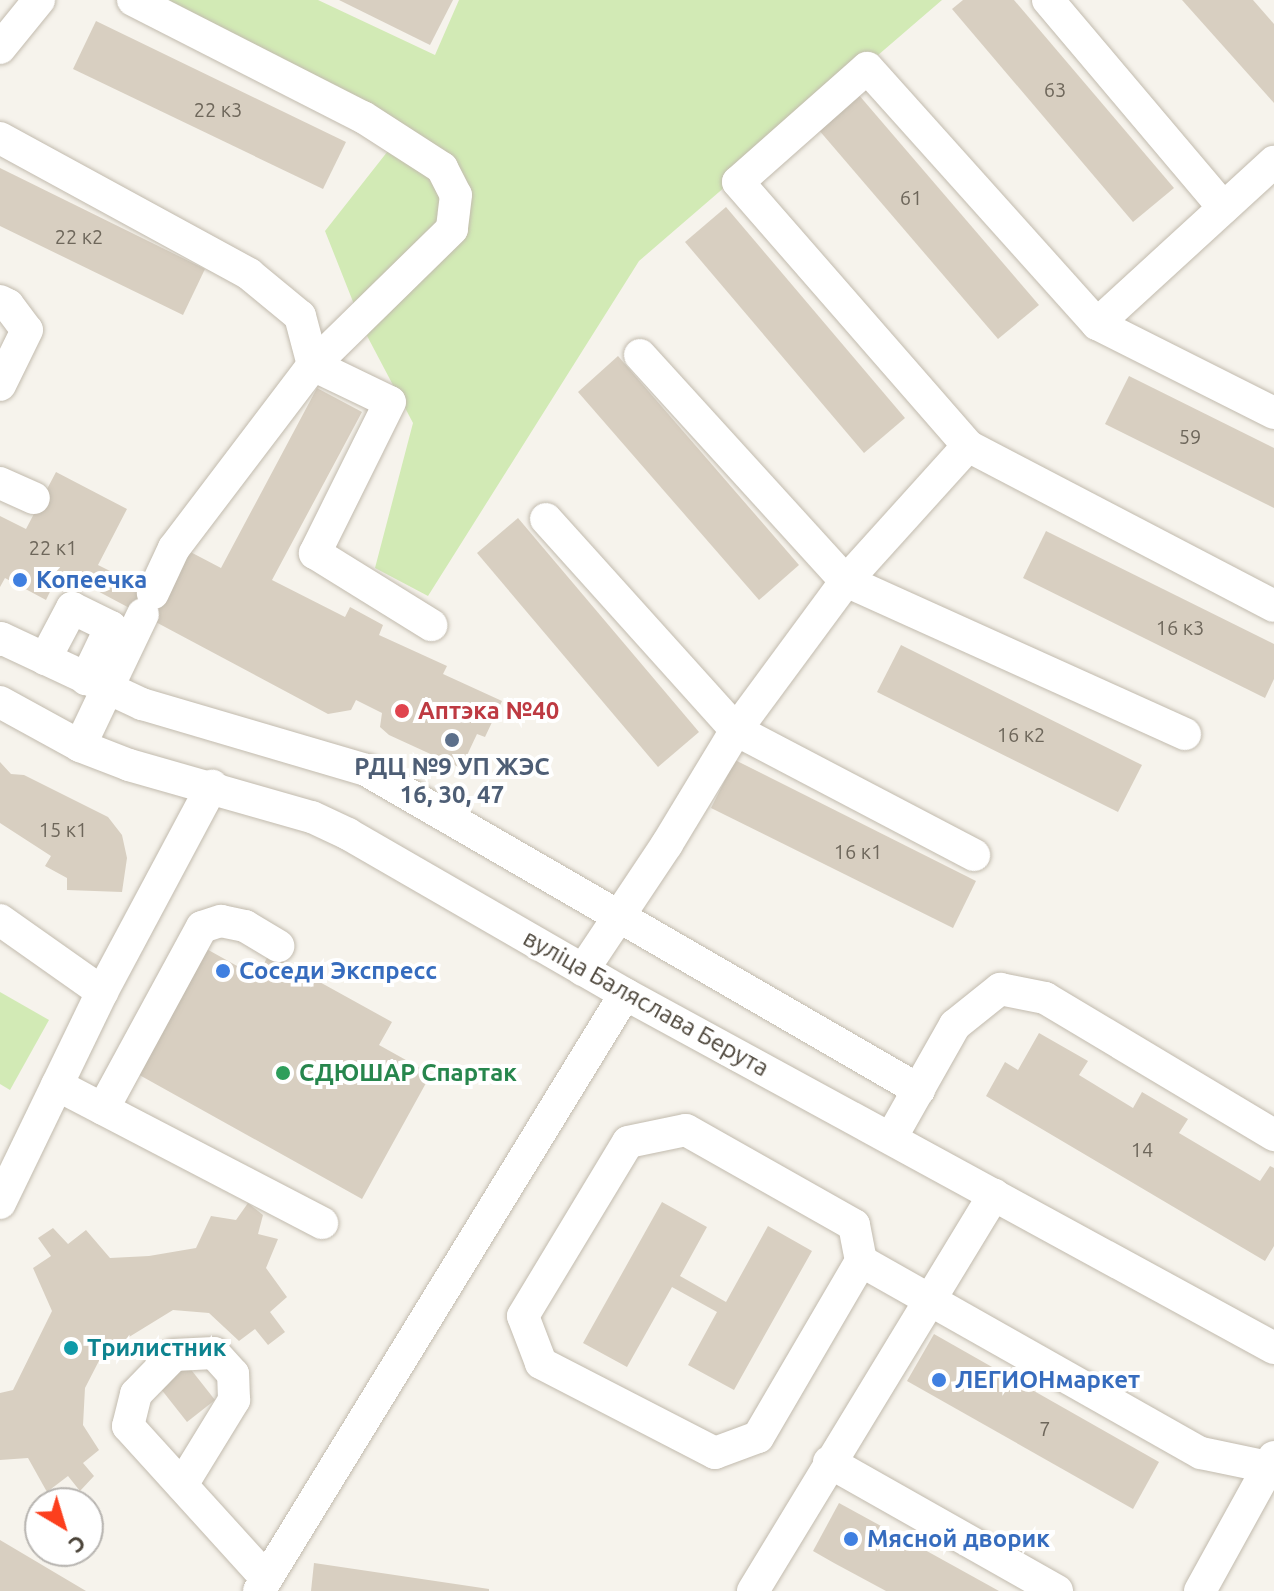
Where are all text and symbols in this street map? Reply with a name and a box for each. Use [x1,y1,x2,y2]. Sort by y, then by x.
house number: 63 [1044,77,1066,101]
house number: 22 к3 [194,97,242,121]
house number: 61 [900,185,922,209]
house number: 22 к2 [55,224,103,248]
house number: 59 [1179,424,1201,448]
house number: 22 к1 [29,535,77,559]
place label: Копеечка [36,566,147,594]
marker: Копеечка [11,571,29,589]
house number: 16 к3 [1156,615,1204,639]
place label: Аптэка №40 [418,697,559,725]
marker: Аптэка №40 [393,702,411,720]
house number: 16 к2 [997,722,1045,746]
marker: РДЦ №9 УП ЖЭС 16, 30, 47 [443,731,461,749]
place label: РДЦ №9 УП ЖЭС 16, 30, 47 [354,753,550,809]
house number: 15 к1 [39,817,87,841]
house number: 16 к1 [834,839,882,863]
street label: вуліца Баляслава Берута [518,923,774,1083]
place label: Соседи Экспресс [239,957,437,985]
marker: Соседи Экспресс [214,962,232,980]
place label: СДЮШАР Спартак [299,1059,517,1087]
marker: СДЮШАР Спартак [274,1064,292,1082]
house number: 14 [1131,1137,1153,1161]
place label: Трилистник [87,1334,226,1362]
marker: Трилистник [62,1339,80,1357]
place label: ЛЕГИОНмаркет [955,1366,1140,1394]
marker: ЛЕГИОНмаркет [930,1371,948,1389]
house number: 7 [1039,1416,1051,1440]
north arrow [24,1487,104,1567]
place label: Мясной дворик [867,1525,1050,1553]
marker: Мясной дворик [842,1530,860,1548]
text: С [65,1531,91,1559]

